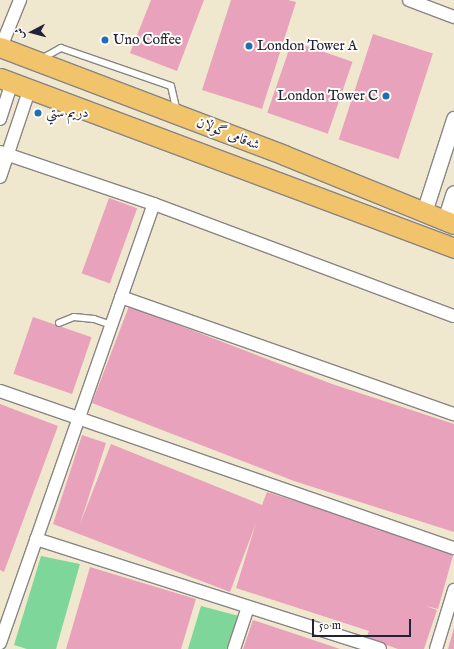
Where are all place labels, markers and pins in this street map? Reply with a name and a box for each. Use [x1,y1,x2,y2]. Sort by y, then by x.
place label: Uno Coffee [113,32,181,48]
marker: Uno Coffee [100,35,110,45]
place label: London Tower A [257,38,357,54]
marker: London Tower A [244,41,254,51]
place label: London Tower C [277,88,378,104]
marker: London Tower C [381,91,391,101]
place label: دريم ستي [46,105,89,121]
marker: دريم ستي [33,108,43,118]

